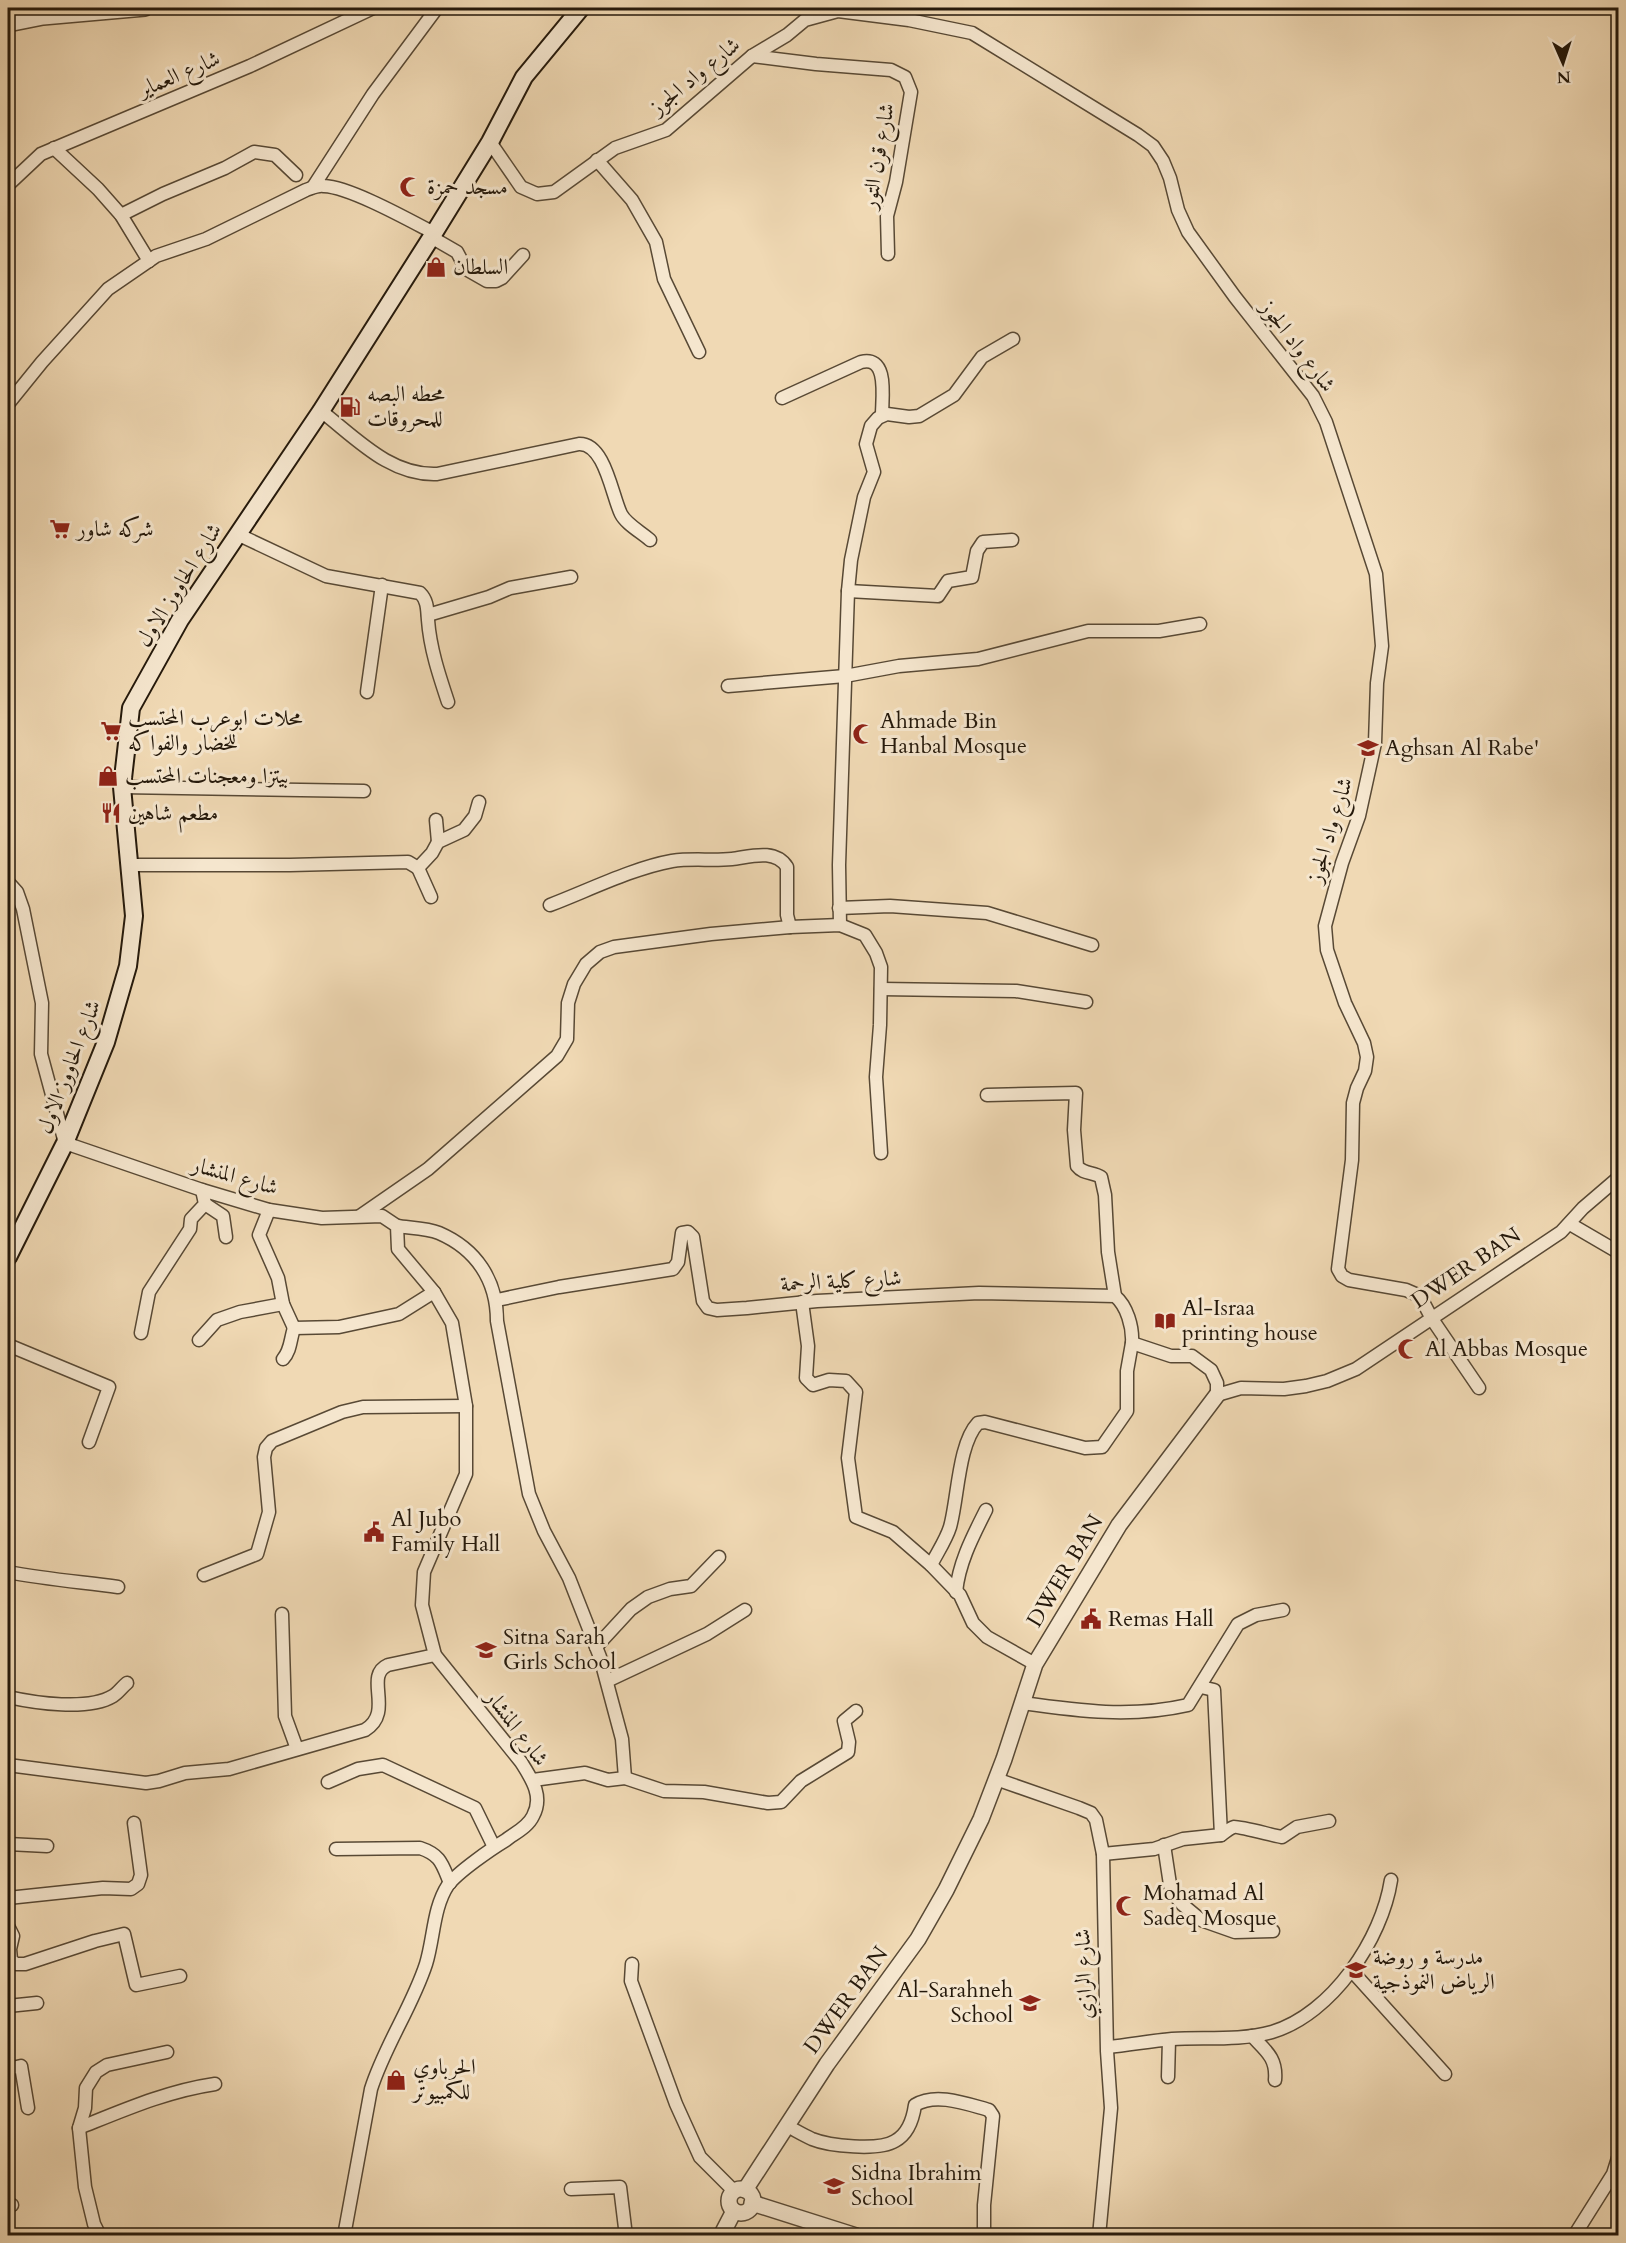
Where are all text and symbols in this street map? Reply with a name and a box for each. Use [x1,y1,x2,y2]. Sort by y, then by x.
street label: شارع واد الجوز [642,30,748,125]
north arrow [1533,33,1593,93]
street label: شارع العماير [132,43,226,108]
text: N [1556,66,1571,88]
street label: شارع قرن التور [854,101,905,214]
place label: مسجد حمزة [427,172,508,202]
mosque icon: مسجد حمزة [398,175,422,199]
place label: السلطان [453,252,508,282]
shop icon: السلطان [424,255,448,279]
street label: شارع واد الجوز [1250,292,1343,400]
place label: محطه البصه للمحروقات [367,379,446,434]
fuel station icon: محطه البصه للمحروقات [338,395,362,419]
place label: شركه شاور [75,514,154,544]
supermarket icon: شركه شاور [48,517,72,541]
street label: شارع الحاووز الاول [129,517,232,654]
place label: محلات ابوعرب المحتسب للخضار والفواكه [128,703,303,758]
place label: Ahmade Bin Hanbal Mosque [880,706,1027,761]
supermarket icon: محلات ابوعرب المحتسب للخضار والفواكه [99,719,123,743]
mosque icon: Ahmade Bin Hanbal Mosque [851,722,875,746]
place label: Aghsan Al Rabe' [1385,733,1539,763]
school or university icon: Aghsan Al Rabe' [1356,736,1380,760]
place label: بيتزا ومعجنات المحتسب [125,761,288,791]
shop icon: بيتزا ومعجنات المحتسب [96,764,120,788]
street label: شارع واد الجوز [1299,774,1363,889]
place label: مطعم شاهين [128,798,218,833]
restaurant icon: مطعم شاهين [99,801,123,825]
street label: شارع الحاووز الاول [30,996,111,1139]
street label: شارع المنشار [186,1149,282,1205]
street label: DWER BAN [1405,1220,1527,1316]
street label: شارع كلية الرحمة [780,1263,902,1302]
place label: Al-Israa printing house [1182,1293,1318,1348]
library icon: Al-Israa printing house [1153,1309,1177,1333]
place label: Al Abbas Mosque [1425,1334,1588,1364]
mosque icon: Al Abbas Mosque [1396,1337,1420,1361]
place label: Al Jubo Family Hall [391,1504,500,1559]
street label: DWER BAN [1020,1509,1110,1633]
public building icon: Al Jubo Family Hall [362,1520,386,1544]
place label: Remas Hall [1108,1604,1214,1634]
public building icon: Remas Hall [1079,1607,1103,1631]
place label: Sitna Sarah Girls School [503,1622,616,1677]
school or university icon: Sitna Sarah Girls School [474,1638,498,1662]
street label: شارع المنشار [475,1682,556,1774]
place label: Mohamad Al Sadeq Mosque [1143,1878,1277,1933]
mosque icon: Mohamad Al Sadeq Mosque [1114,1894,1138,1918]
street label: شارع الرازي [1067,1928,1104,2020]
street label: DWER BAN [797,1940,895,2060]
place label: مدرسة و روضة الرياض النموذجية [1373,1942,1495,1997]
school or university icon: مدرسة و روضة الرياض النموذجية [1344,1958,1368,1982]
place label: Al-Sarahneh School [897,1975,1013,2030]
school or university icon: Al-Sarahneh School [1018,1991,1042,2015]
place label: الحرباوي للكمبيوتر [411,2052,476,2107]
shop icon: الحرباوي للكمبيوتر [384,2068,408,2092]
place label: Sidna Ibrahim School [851,2158,982,2213]
school or university icon: Sidna Ibrahim School [822,2174,846,2198]

